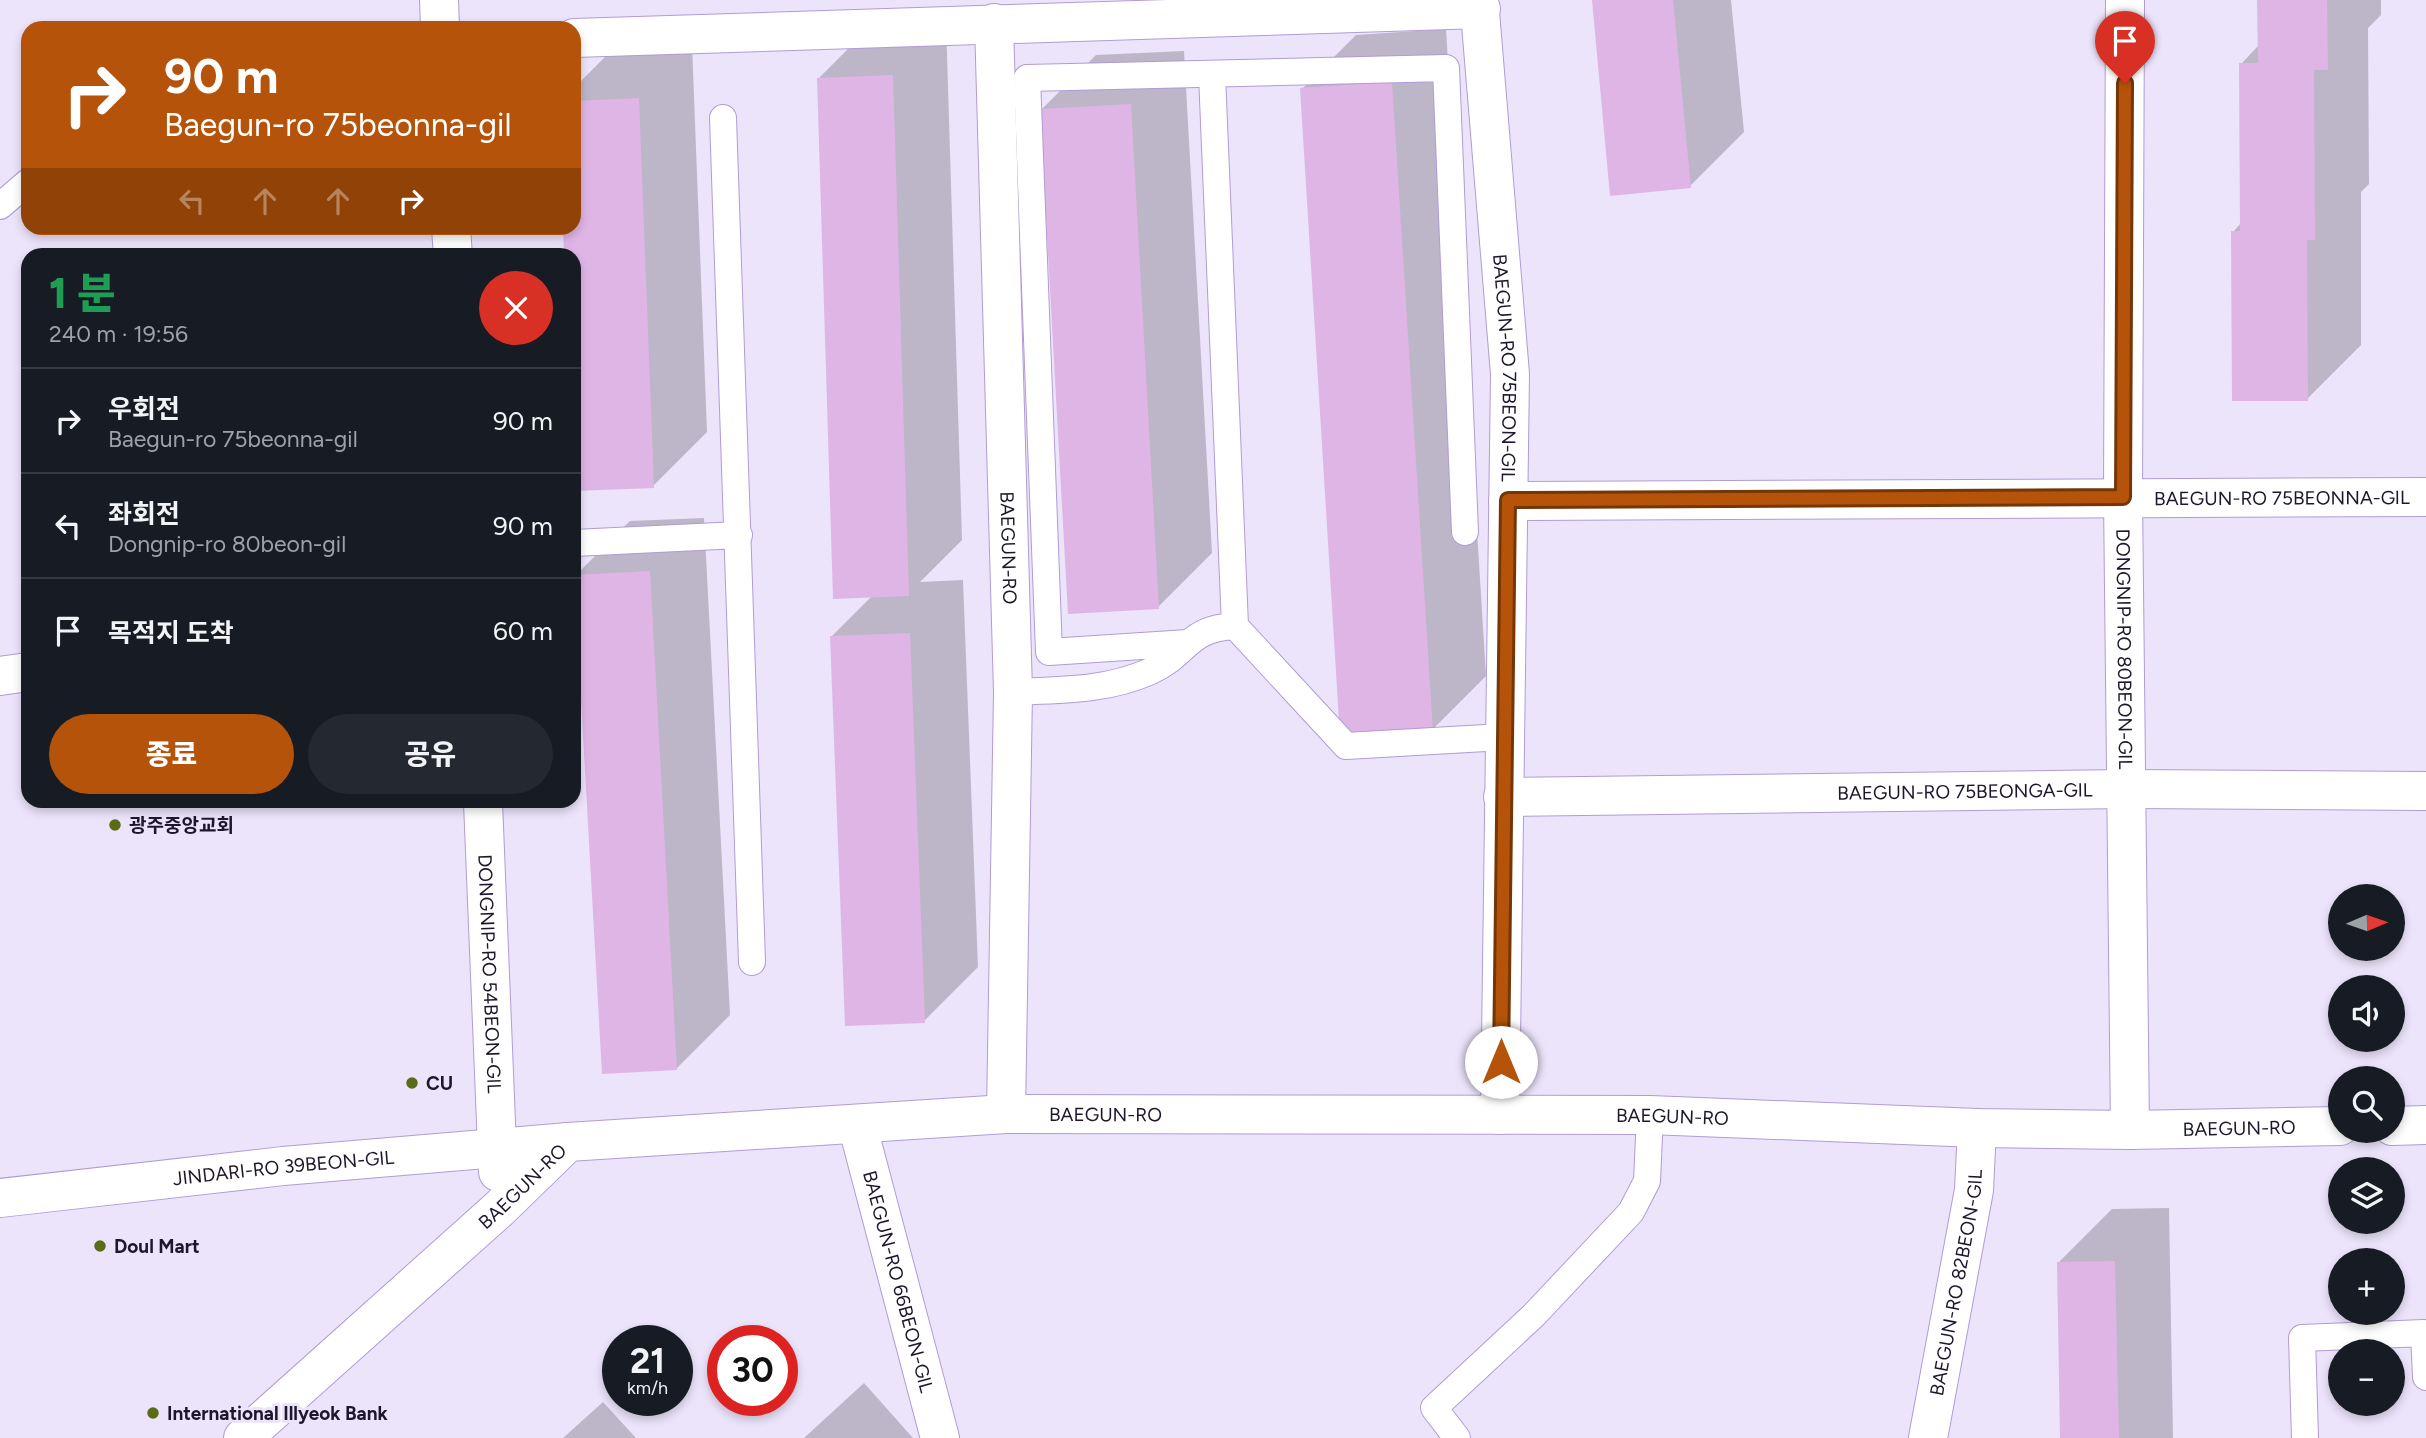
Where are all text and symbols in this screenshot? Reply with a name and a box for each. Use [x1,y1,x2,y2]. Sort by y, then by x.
pin [2095,11,2155,83]
icon: arrive [2106,22,2144,60]
text: 90 m [164,46,279,105]
icon: right [49,49,140,140]
text: Baegun-ro 75beonna-gil [164,106,511,144]
icon: left [173,182,211,220]
icon: ahead [246,182,284,220]
icon: ahead [319,182,357,220]
icon: right [392,182,430,220]
street label: BAEGUN-RO 75BEON-GIL [1489,253,1522,482]
text: 1 분 [49,268,115,319]
button: close [479,271,553,345]
text: 240 m · 19:56 [49,320,188,348]
text: 우회전 [108,393,180,425]
icon: right [49,402,87,440]
text: 90 m [493,405,553,437]
text: Baegun-ro 75beonna-gil [108,425,358,453]
street label: BAEGUN-RO 75BEONNA-GIL [2154,486,2410,510]
street label: BAEGUN-RO [996,491,1022,605]
text: 좌회전 [108,498,180,530]
icon: left [49,507,87,545]
text: 90 m [493,510,553,542]
street label: DONGNIP-RO 80BEON-GIL [2112,529,2138,769]
text: Dongnip-ro 80beon-gil [108,530,346,558]
icon: arrive [49,612,87,650]
text: 60 m [493,615,553,647]
text: 목적지 도착 [108,617,234,649]
button: 종료 [49,714,294,794]
button: 공유 [308,714,553,794]
street label: BAEGUN-RO 75BEONGA-GIL [1837,778,2093,804]
place label: 광주중앙교회 [129,814,234,837]
marker: 광주중앙교회 [107,817,123,833]
street label: DONGNIP-RO 54BEON-GIL [474,854,506,1094]
north arrow [2328,884,2404,961]
map controls [2328,884,2405,1416]
button: sound [2328,975,2405,1052]
position arrow [1464,1025,1538,1099]
button: search [2328,1066,2405,1143]
place label: CU [426,1072,453,1095]
marker: CU [404,1075,420,1091]
street label: BAEGUN-RO [1049,1103,1162,1126]
street label: BAEGUN-RO [1616,1103,1729,1130]
street label: BAEGUN-RO [2182,1115,2296,1140]
street label: BAEGUN-RO [473,1139,571,1234]
street label: JINDARI-RO 39BEON-GIL [171,1145,395,1190]
button: layers [2328,1157,2405,1234]
street label: BAEGUN-RO 66BEON-GIL [858,1168,939,1395]
street label: BAEGUN-RO 82BEON-GIL [1925,1169,1986,1398]
place label: Doul Mart [114,1235,200,1258]
marker: Doul Mart [92,1238,108,1254]
button: + [2328,1248,2405,1325]
speed limit sign: 30 [707,1325,798,1416]
button: − [2328,1339,2405,1416]
text: 21 [630,1340,665,1382]
text: km/h [627,1377,668,1399]
place label: International Illyeok Bank [167,1402,389,1425]
marker: International Illyeok Bank [145,1405,161,1421]

